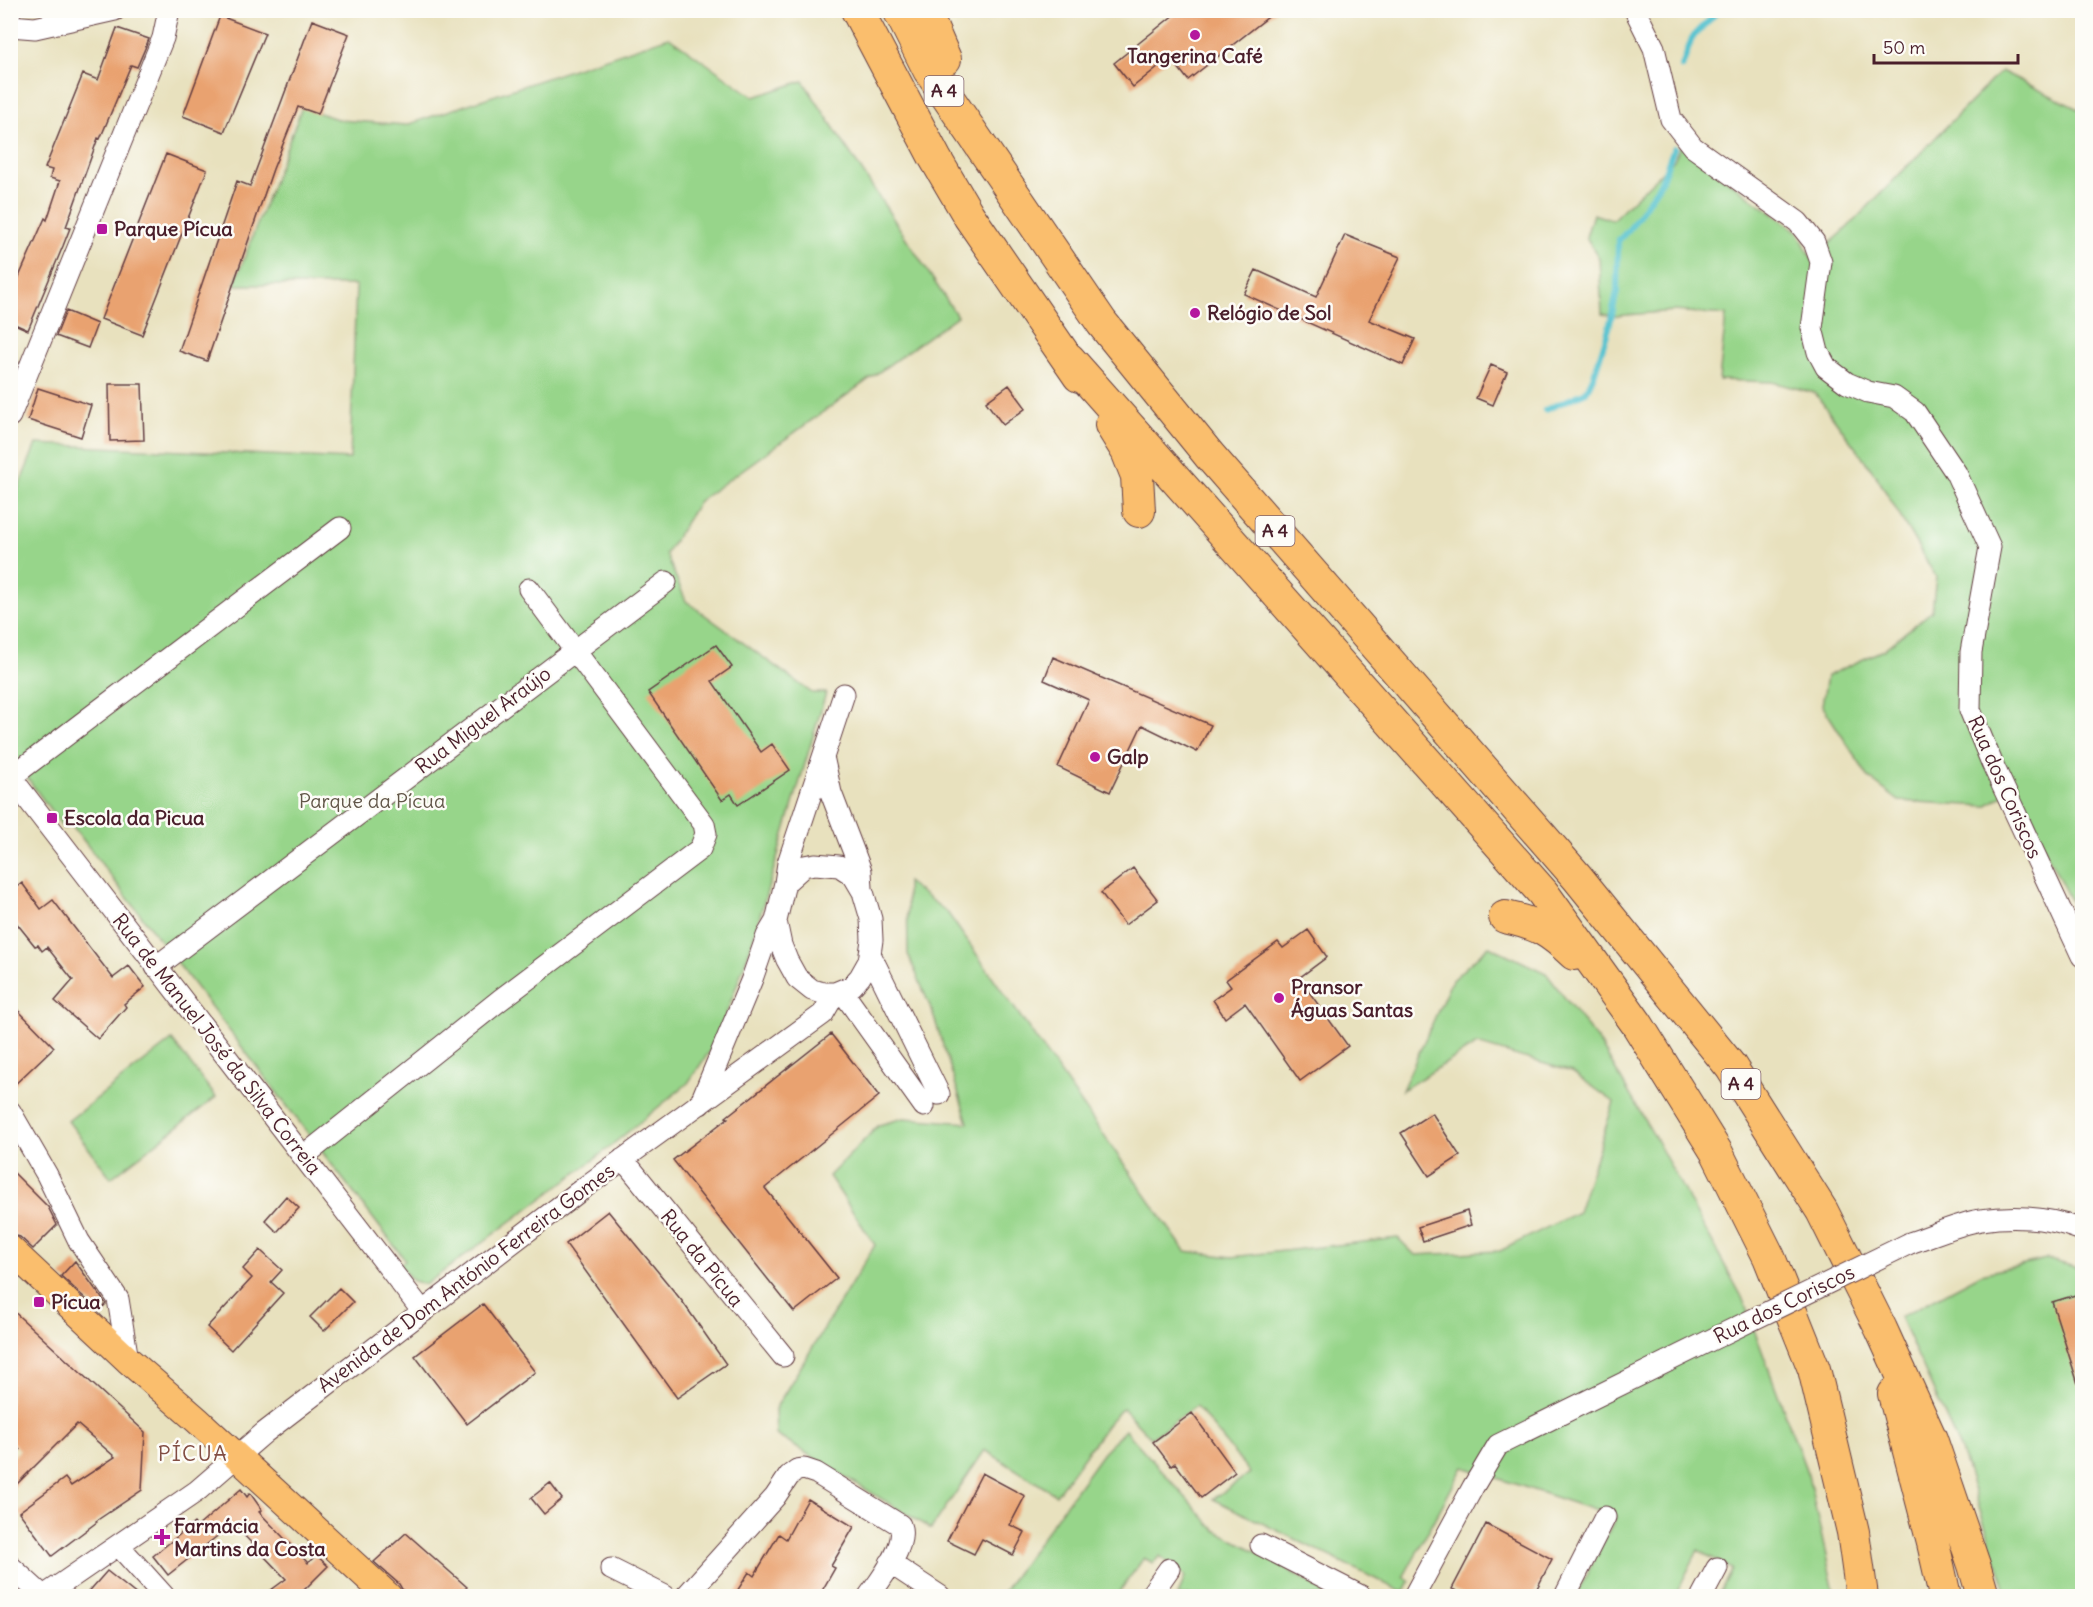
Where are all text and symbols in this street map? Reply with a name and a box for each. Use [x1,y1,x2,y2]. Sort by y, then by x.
scale bar [1874,27,2018,65]
marker: Tangerina Café [1188,28,1202,42]
text: 50 m [1883,36,1925,59]
place label: Tangerina Café [1127,43,1263,68]
road number: A 4 [924,76,964,106]
place label: Parque Pícua [114,216,233,241]
marker: Parque Pícua [95,222,109,236]
place label: Relógio de Sol [1207,300,1331,325]
marker: Relógio de Sol [1188,306,1202,320]
road number: A 4 [1256,516,1294,546]
street label: Rua Miguel Araújo [410,660,555,779]
street label: Rua dos Coriscos [1963,712,2048,862]
place label: Galp [1107,744,1149,769]
marker: Galp [1088,750,1102,764]
park label: Parque da Pícua [299,788,445,813]
place label: Escola da Picua [64,805,205,830]
marker: Escola da Picua [45,811,59,825]
street label: Rua de Manuel José da Silva Correia [108,908,327,1179]
place label: Pransor Águas Santas [1291,974,1413,1022]
marker: Pransor Águas Santas [1272,991,1286,1005]
road number: A 4 [1722,1069,1760,1099]
street label: Avenida de Dom António Ferreira Gomes [312,1158,619,1398]
street label: Rua da Pícua [656,1204,749,1311]
street label: Rua dos Coriscos [1709,1259,1858,1348]
place label: Pícua [51,1289,101,1314]
marker: Pícua [32,1295,46,1309]
district label: PÍCUA [158,1440,228,1467]
place label: Farmácia Martins da Costa [174,1513,326,1561]
marker: Farmácia Martins da Costa [155,1530,169,1544]

